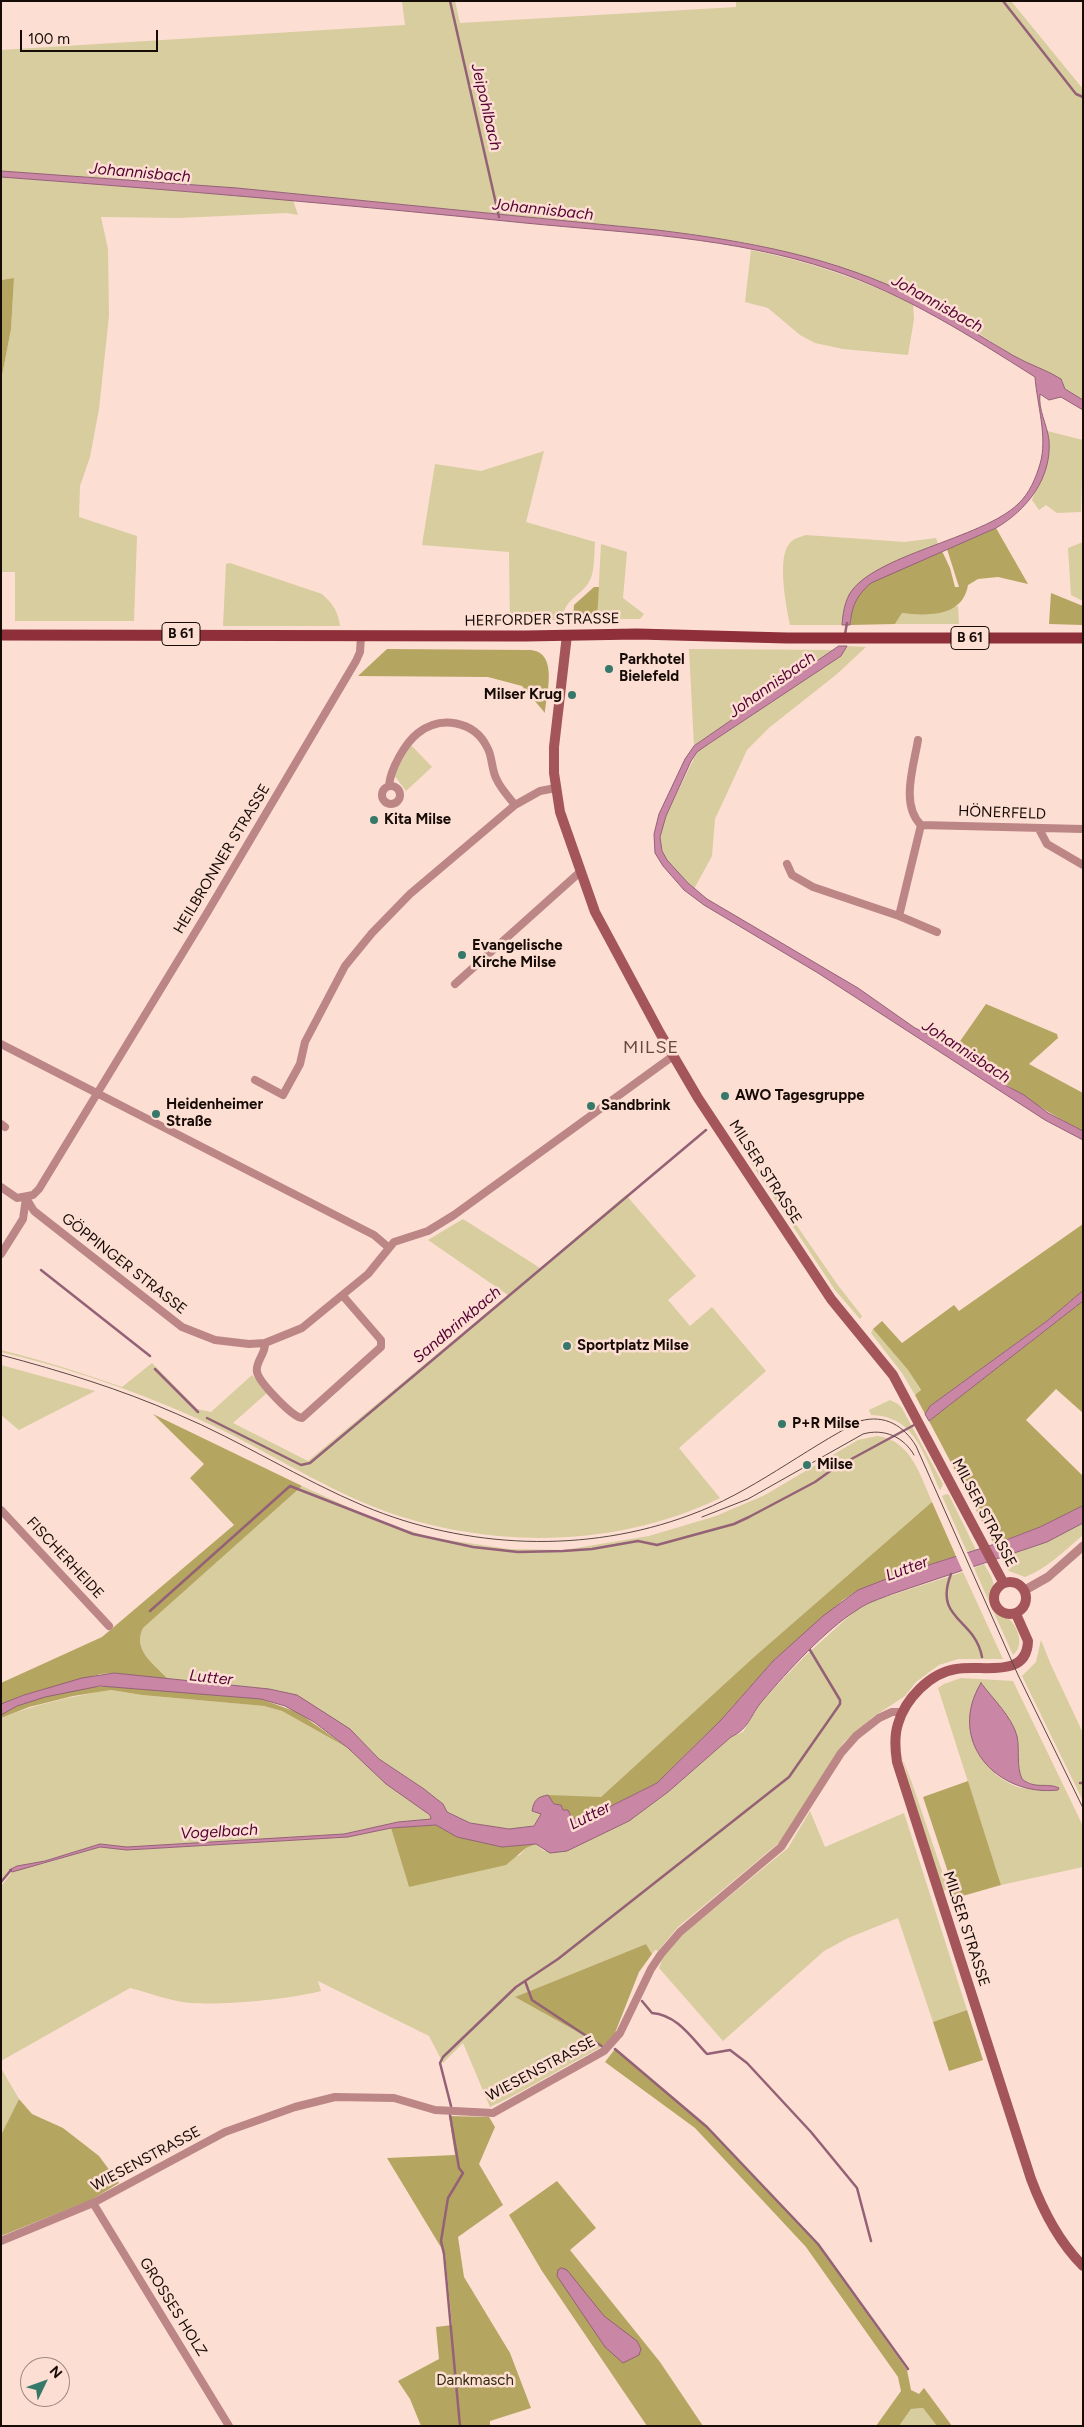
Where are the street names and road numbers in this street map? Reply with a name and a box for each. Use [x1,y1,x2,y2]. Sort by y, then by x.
street label: HERFORDER STRASSE [464,610,620,630]
road number: B 61 [162,622,200,646]
road number: B 61 [951,626,989,650]
street label: HEILBRONNER STRASSE [170,781,274,937]
street label: HÖNERFELD [958,802,1046,824]
street label: MILSER STRASSE [725,1117,805,1227]
street label: GÖPPINGER STRASSE [58,1210,190,1318]
street label: MILSER STRASSE [948,1456,1020,1570]
street label: FISCHERHEIDE [23,1513,107,1603]
street label: MILSER STRASSE [939,1869,993,1989]
street label: WIESENSTRASSE [483,2033,599,2105]
street label: WIESENSTRASSE [88,2123,204,2195]
street label: GROSSES HOLZ [135,2254,211,2360]

